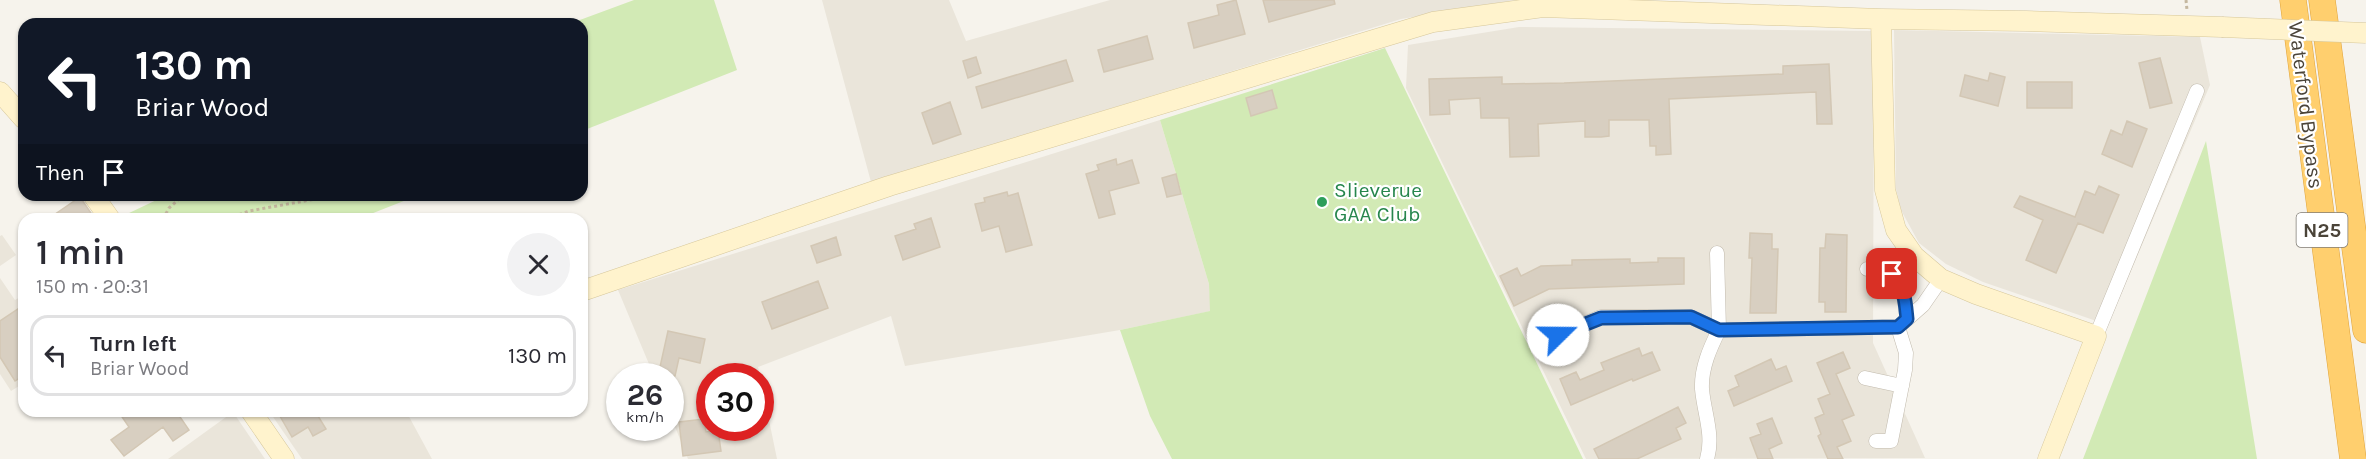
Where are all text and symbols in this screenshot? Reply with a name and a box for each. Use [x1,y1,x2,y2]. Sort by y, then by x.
street label: Waterford Bypass [2284,20,2328,190]
text: 130 m [135,40,253,90]
icon: left [36,42,114,120]
text: Briar Wood [135,91,269,123]
icon: arrive [97,156,130,189]
text: Then [36,160,85,186]
place label: Slieverue GAA Club [1334,178,1422,226]
marker: Slieverue GAA Club [1315,195,1329,209]
road number: N25 [2296,213,2348,247]
text: 1 min [36,231,125,273]
button: close [507,233,570,296]
pin [1866,248,1917,299]
icon: arrive [1875,257,1908,290]
text: 150 m · 20:31 [36,275,149,298]
position arrow [1526,303,1590,367]
text: Turn left [90,331,177,357]
icon: left [39,339,72,372]
text: 130 m [508,343,567,369]
text: Briar Wood [90,357,190,380]
speed limit sign: 30 [696,363,774,441]
text: 26 [627,377,663,413]
text: km/h [626,408,664,426]

